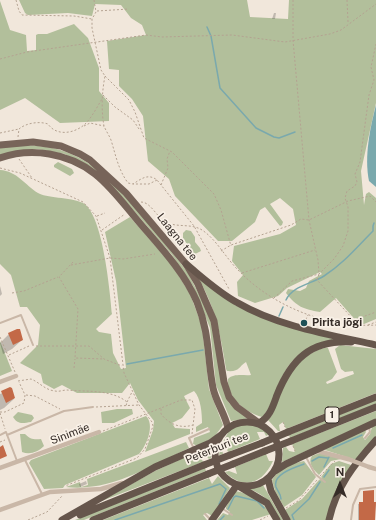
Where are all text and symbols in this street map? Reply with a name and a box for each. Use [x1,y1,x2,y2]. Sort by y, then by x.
street label: Laagna tee [154,211,200,263]
place label: Pirita jõgi [312,316,362,330]
marker: Pirita jõgi [299,318,309,328]
road number: 1 [325,407,339,423]
street label: Sinimäe [48,420,92,448]
street label: Peterburi tee [184,429,250,467]
north arrow [320,464,360,504]
text: N [336,466,344,478]

